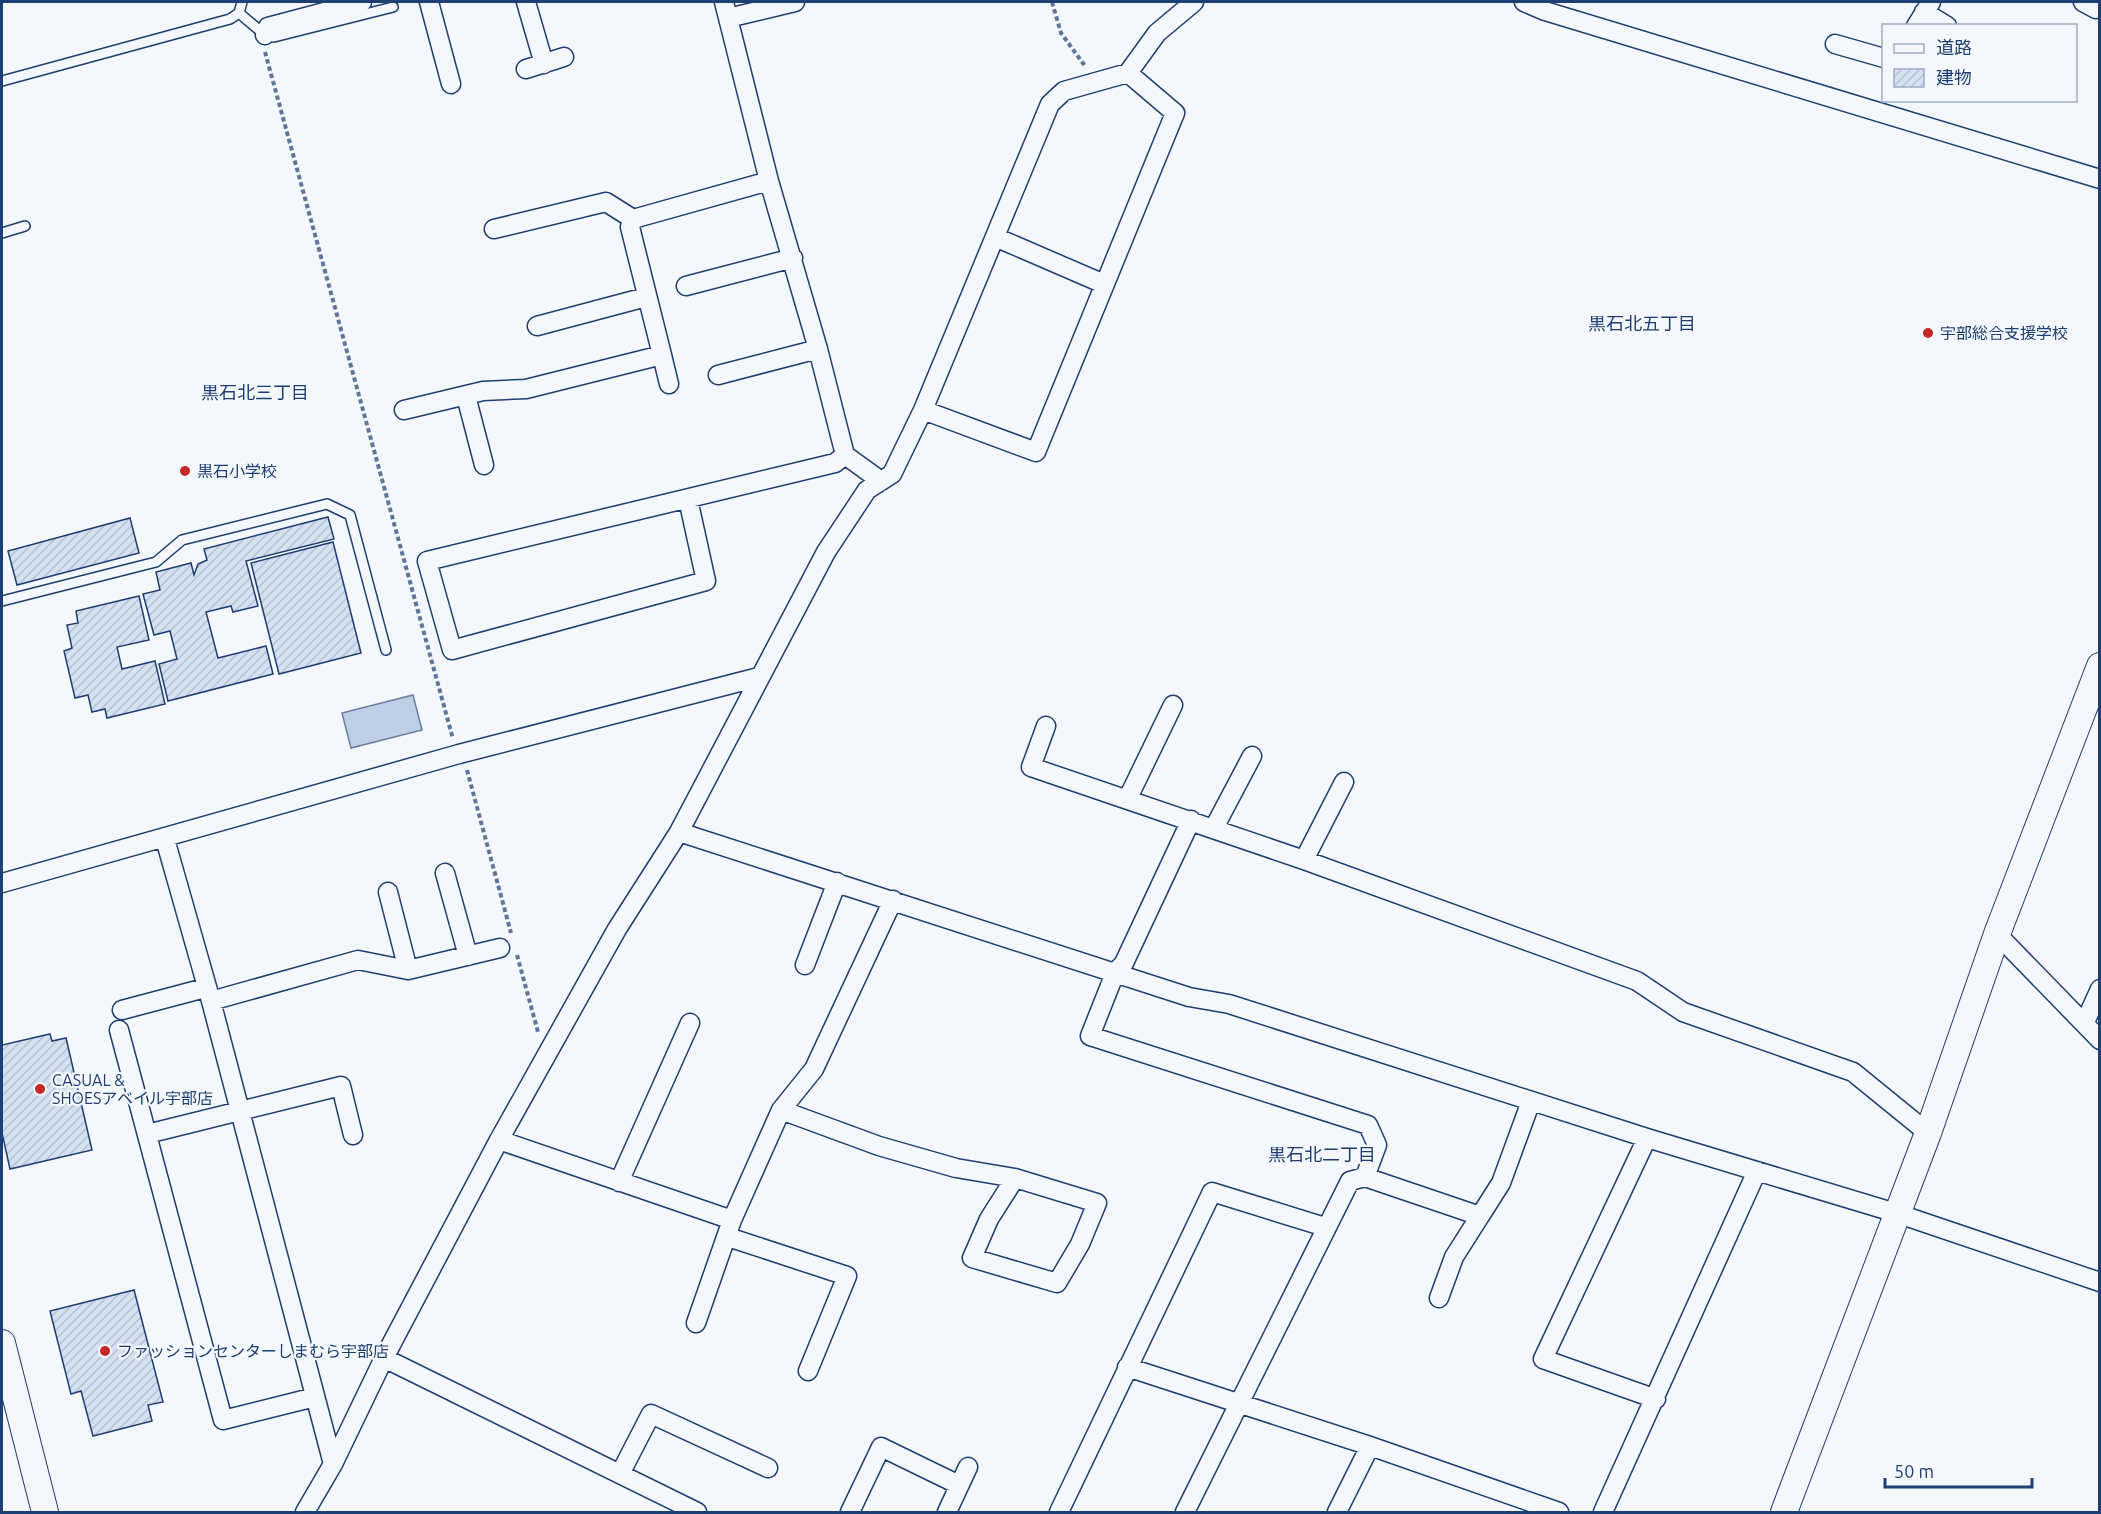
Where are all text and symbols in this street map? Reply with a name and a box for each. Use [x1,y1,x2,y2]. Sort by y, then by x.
legend [1882,24,2077,102]
text: 道路 [1936,37,1972,57]
text: 建物 [1936,67,1972,87]
district label: 黒石北五丁目 [1588,313,1696,333]
place label: 宇部総合支援学校 [1940,324,2068,342]
marker: 宇部総合支援学校 [1921,326,1935,340]
district label: 黒石北三丁目 [201,382,309,402]
place label: 黒石小学校 [197,462,277,480]
marker: 黒石小学校 [178,464,192,478]
place label: CASUAL & SHOESアベイル宇部店 [52,1071,213,1107]
marker: CASUAL & SHOESアベイル宇部店 [33,1082,47,1096]
district label: 黒石北二丁目 [1268,1144,1376,1164]
place label: ファッションセンターしまむら宇部店 [117,1342,389,1360]
marker: ファッションセンターしまむら宇部店 [98,1344,112,1358]
scale bar [1885,1451,2032,1489]
text: 50 m [1894,1461,1934,1481]

